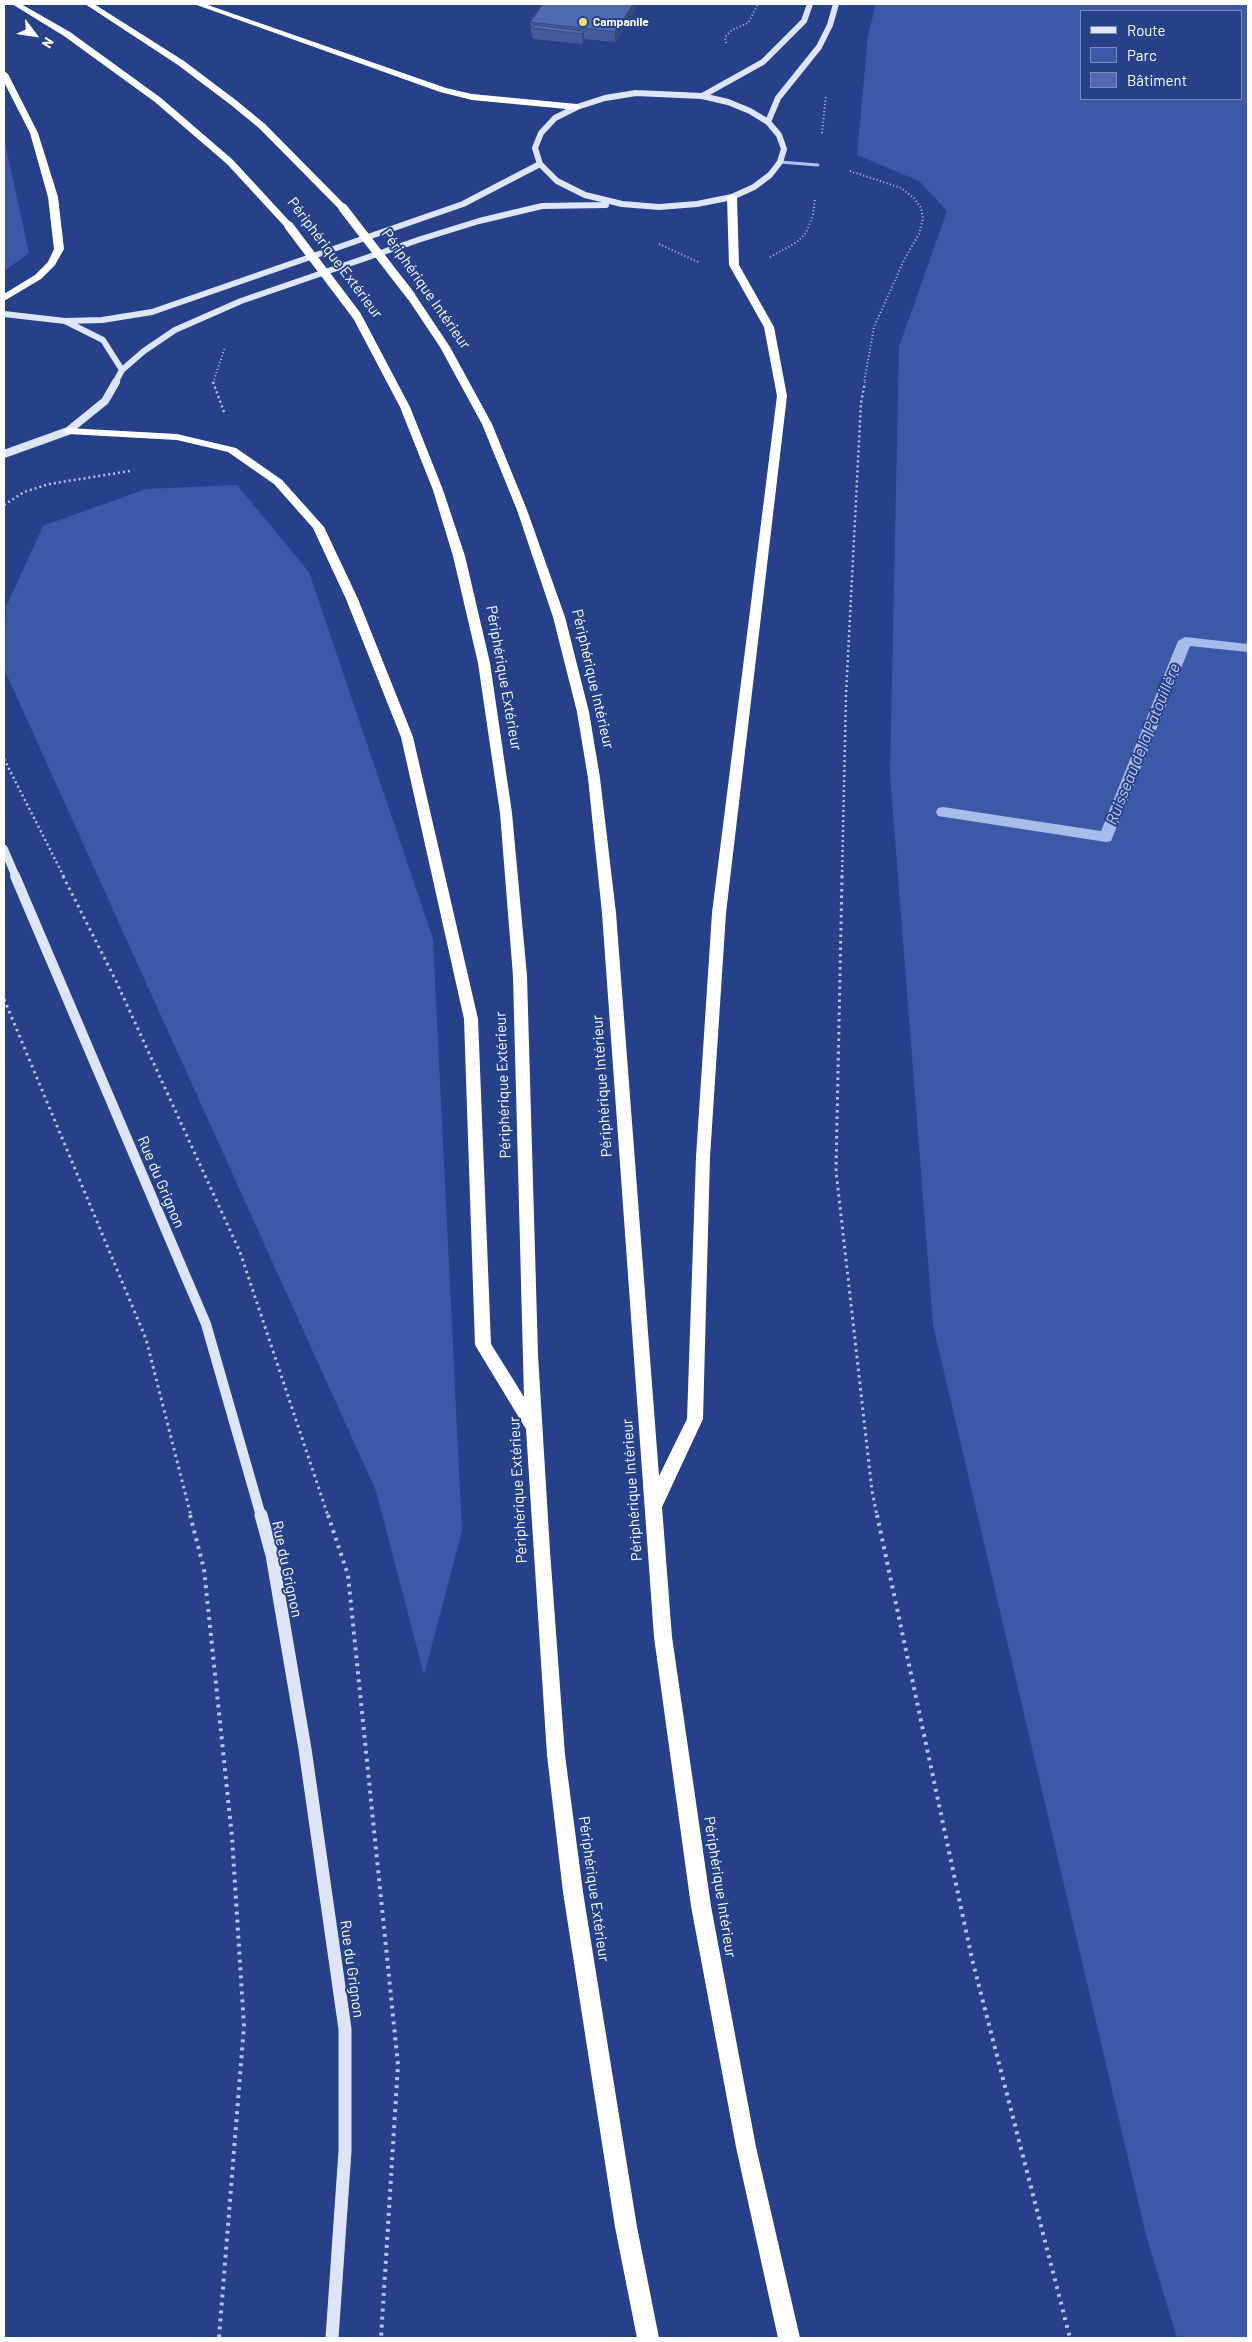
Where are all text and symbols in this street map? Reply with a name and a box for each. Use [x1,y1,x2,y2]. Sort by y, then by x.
north arrow [10,10,60,60]
legend [1080,10,1242,100]
place label: Campanile [593,15,649,29]
marker: Campanile [577,16,589,28]
text: Route [1127,21,1166,39]
text: N [39,35,58,51]
text: Parc [1127,46,1157,64]
text: Bâtiment [1127,71,1187,89]
street label: Périphérique Extérieur [284,194,386,322]
street label: Périphérique Intérieur [378,225,474,353]
street label: Périphérique Extérieur [482,604,526,752]
street label: Périphérique Intérieur [568,607,618,751]
water label: Ruisseau de la Patouillère [1102,660,1184,828]
street label: Périphérique Extérieur [491,1011,515,1159]
street label: Périphérique Intérieur [588,1014,616,1158]
street label: Rue du Grignon [134,1133,188,1231]
street label: Périphérique Extérieur [505,1416,531,1564]
street label: Périphérique Intérieur [618,1418,646,1562]
street label: Rue du Grignon [268,1519,306,1619]
street label: Périphérique Extérieur [575,1815,613,1963]
street label: Périphérique Intérieur [700,1815,740,1959]
street label: Rue du Grignon [336,1919,368,2019]

